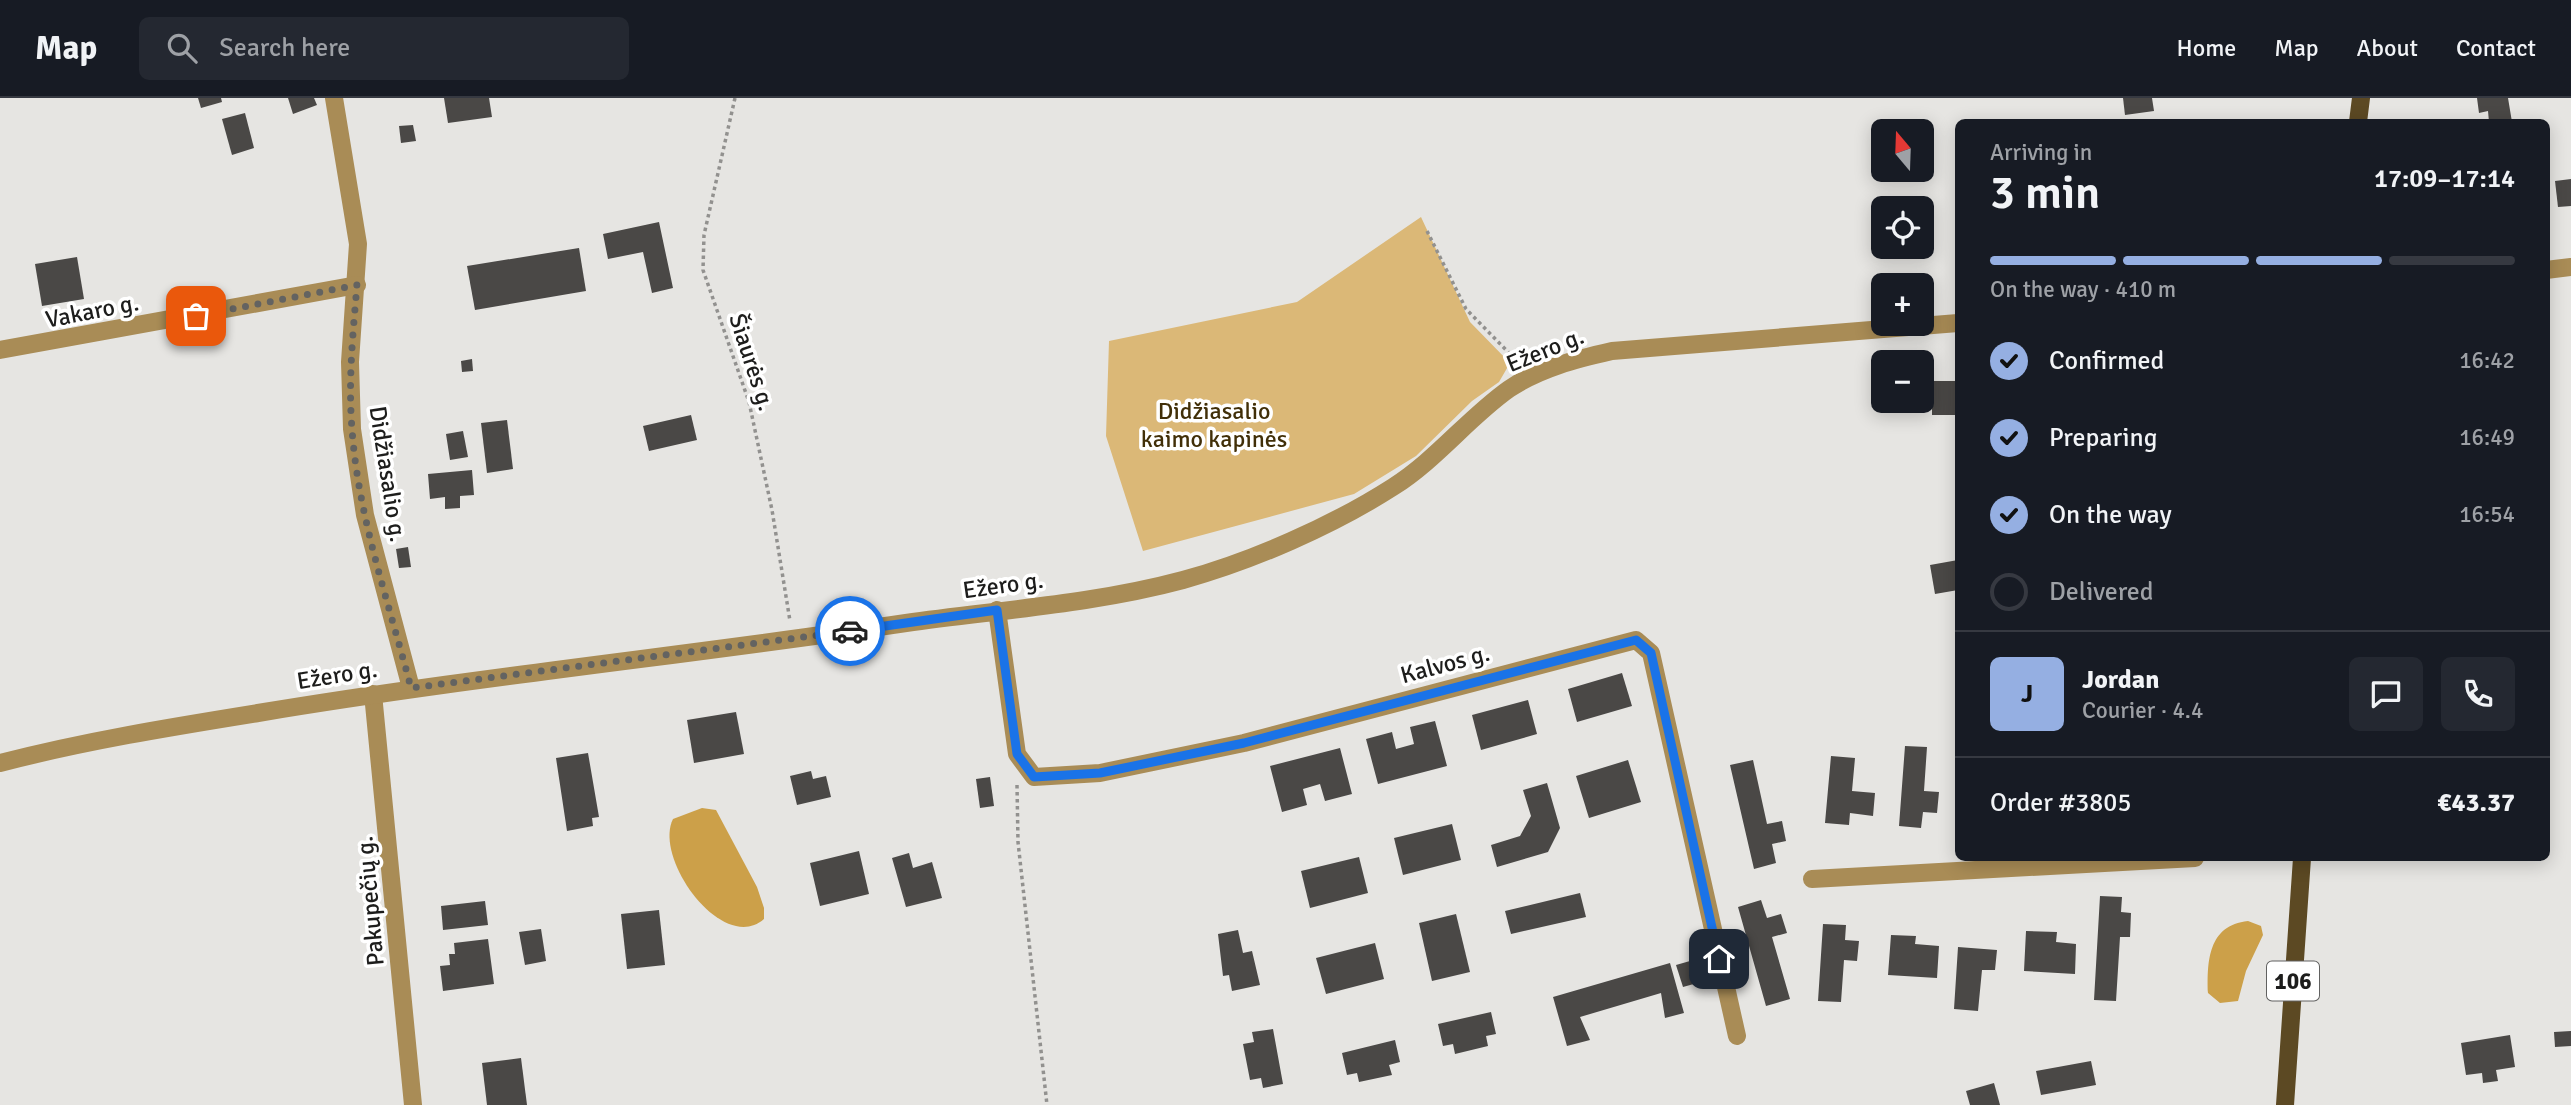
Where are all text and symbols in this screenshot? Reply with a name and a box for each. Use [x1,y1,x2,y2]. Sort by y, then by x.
search box [139,17,629,80]
text: Map [35,28,97,69]
icon: search [163,29,201,67]
text: Search here [219,32,350,64]
text: Home [2176,33,2236,63]
text: Map [2274,33,2319,63]
text: About [2357,33,2418,63]
text: Contact [2456,33,2536,63]
north arrow [1871,119,1934,182]
map controls [1871,119,1934,413]
text: Arriving in [1990,138,2092,167]
text: 17:09–17:14 [2374,163,2515,195]
text: 3 min [1990,165,2100,221]
button: locate [1871,196,1934,259]
button: + [1871,273,1934,336]
text: On the way · 410 m [1990,275,2176,304]
pin [166,286,226,346]
street label: Vakaro g. [43,287,141,335]
icon: bag [177,297,215,335]
street label: Šiaurės g. [722,310,782,414]
street label: Ežero g. [1502,321,1588,379]
icon: check [1990,342,2028,380]
text: Confirmed [2049,345,2164,377]
text: 16:42 [2459,346,2515,375]
button: − [1871,350,1934,413]
park label: Didžiasalio kaimo kapinės [1141,396,1287,454]
street label: Didžiasalio g. [362,404,414,544]
icon: check [1990,419,2028,457]
text: Preparing [2049,422,2157,454]
text: 16:49 [2459,423,2515,452]
icon: check [1990,496,2028,534]
text: On the way [2049,499,2172,531]
text: 16:54 [2459,500,2515,529]
street label: Ežero g. [961,565,1045,605]
text: Delivered [2049,576,2154,608]
courier [815,596,885,666]
icon: car [831,612,869,650]
street label: Kalvos g. [1397,638,1493,690]
street label: Ežero g. [295,654,379,696]
button: chat [2349,657,2423,731]
button: phone [2441,657,2515,731]
text: Jordan [2082,664,2159,696]
text: J [2021,678,2033,710]
text: Courier · 4.4 [2082,696,2203,725]
text: Order #3805 [1990,787,2131,819]
text: €43.37 [2437,787,2515,819]
street label: Pakupečių g. [349,835,391,967]
pin [1689,929,1749,989]
icon: home [1700,940,1738,978]
road number: 106 [2267,961,2319,1000]

